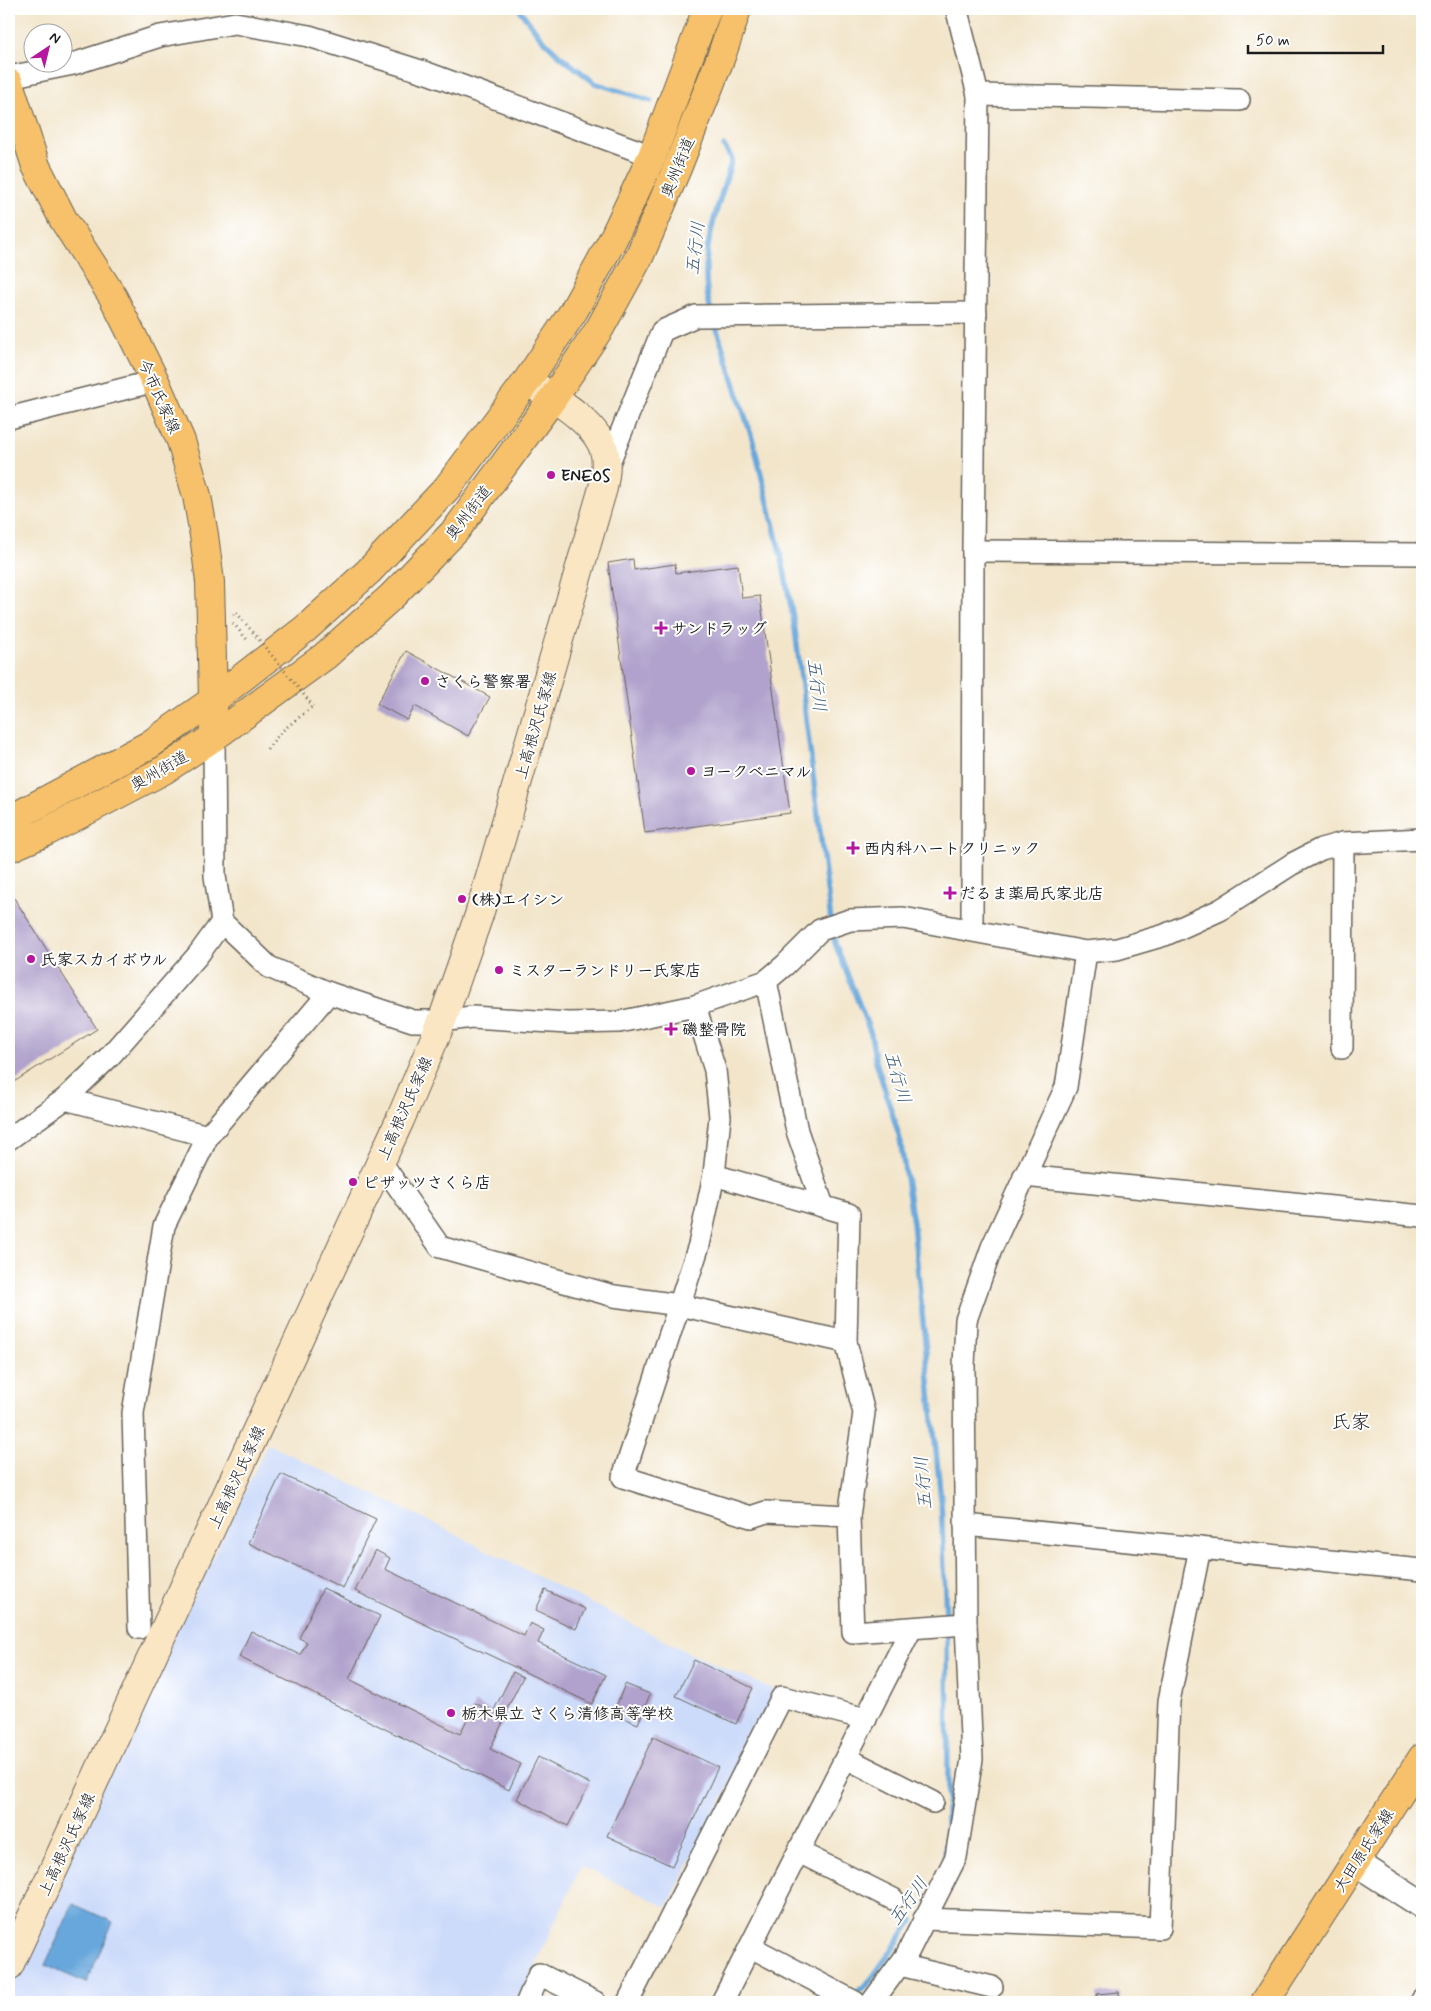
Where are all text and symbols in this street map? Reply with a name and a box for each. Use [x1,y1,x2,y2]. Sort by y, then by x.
north arrow [22,22,72,72]
scale bar [1248,22,1384,54]
text: N [46,28,64,48]
text: 50 m [1256,31,1290,51]
street label: 奥州街道 [657,134,700,201]
water label: 五行川 [681,220,711,276]
street label: 今市氏家線 [133,356,184,437]
place label: ENEOS [561,466,611,487]
marker: ENEOS [545,469,557,481]
street label: 奥州街道 [441,481,497,545]
place label: サンドラッグ [671,619,767,640]
marker: サンドラッグ [655,622,667,634]
water label: 五行川 [801,657,831,713]
street label: 上高根沢氏家線 [511,669,562,782]
place label: さくら警察署 [435,672,531,693]
marker: さくら警察署 [419,675,431,687]
street label: 奥州街道 [127,746,193,796]
place label: ヨークベニマル [701,762,812,783]
marker: ヨークベニマル [685,765,697,777]
place label: 西内科ハートクリニック [864,839,1040,860]
marker: 西内科ハートクリニック [846,841,860,855]
place label: だるま薬局氏家北店 [960,884,1104,905]
marker: だるま薬局氏家北店 [944,887,956,899]
place label: (株)エイシン [472,890,564,911]
marker: (株)エイシン [456,893,468,905]
place label: 氏家スカイボウル [41,950,168,971]
marker: 氏家スカイボウル [25,953,37,965]
place label: ミスターランドリー氏家店 [509,961,701,982]
marker: ミスターランドリー氏家店 [493,964,505,976]
place label: 磯整骨院 [682,1020,746,1041]
marker: 磯整骨院 [664,1022,678,1036]
water label: 五行川 [878,1048,916,1107]
street label: 上高根沢氏家線 [373,1053,438,1164]
place label: ピザッツさくら店 [363,1173,491,1194]
marker: ピザッツさくら店 [347,1176,359,1188]
district label: 氏家 [1332,1410,1370,1435]
street label: 上高根沢氏家線 [204,1422,271,1533]
water label: 五行川 [910,1455,938,1511]
place label: 栃木県立 さくら清修高等学校 [461,1704,673,1725]
marker: 栃木県立 さくら清修高等学校 [445,1707,457,1719]
street label: 上高根沢氏家線 [34,1789,101,1900]
street label: 大田原氏家線 [1329,1805,1399,1897]
water label: 五行川 [884,1873,934,1931]

